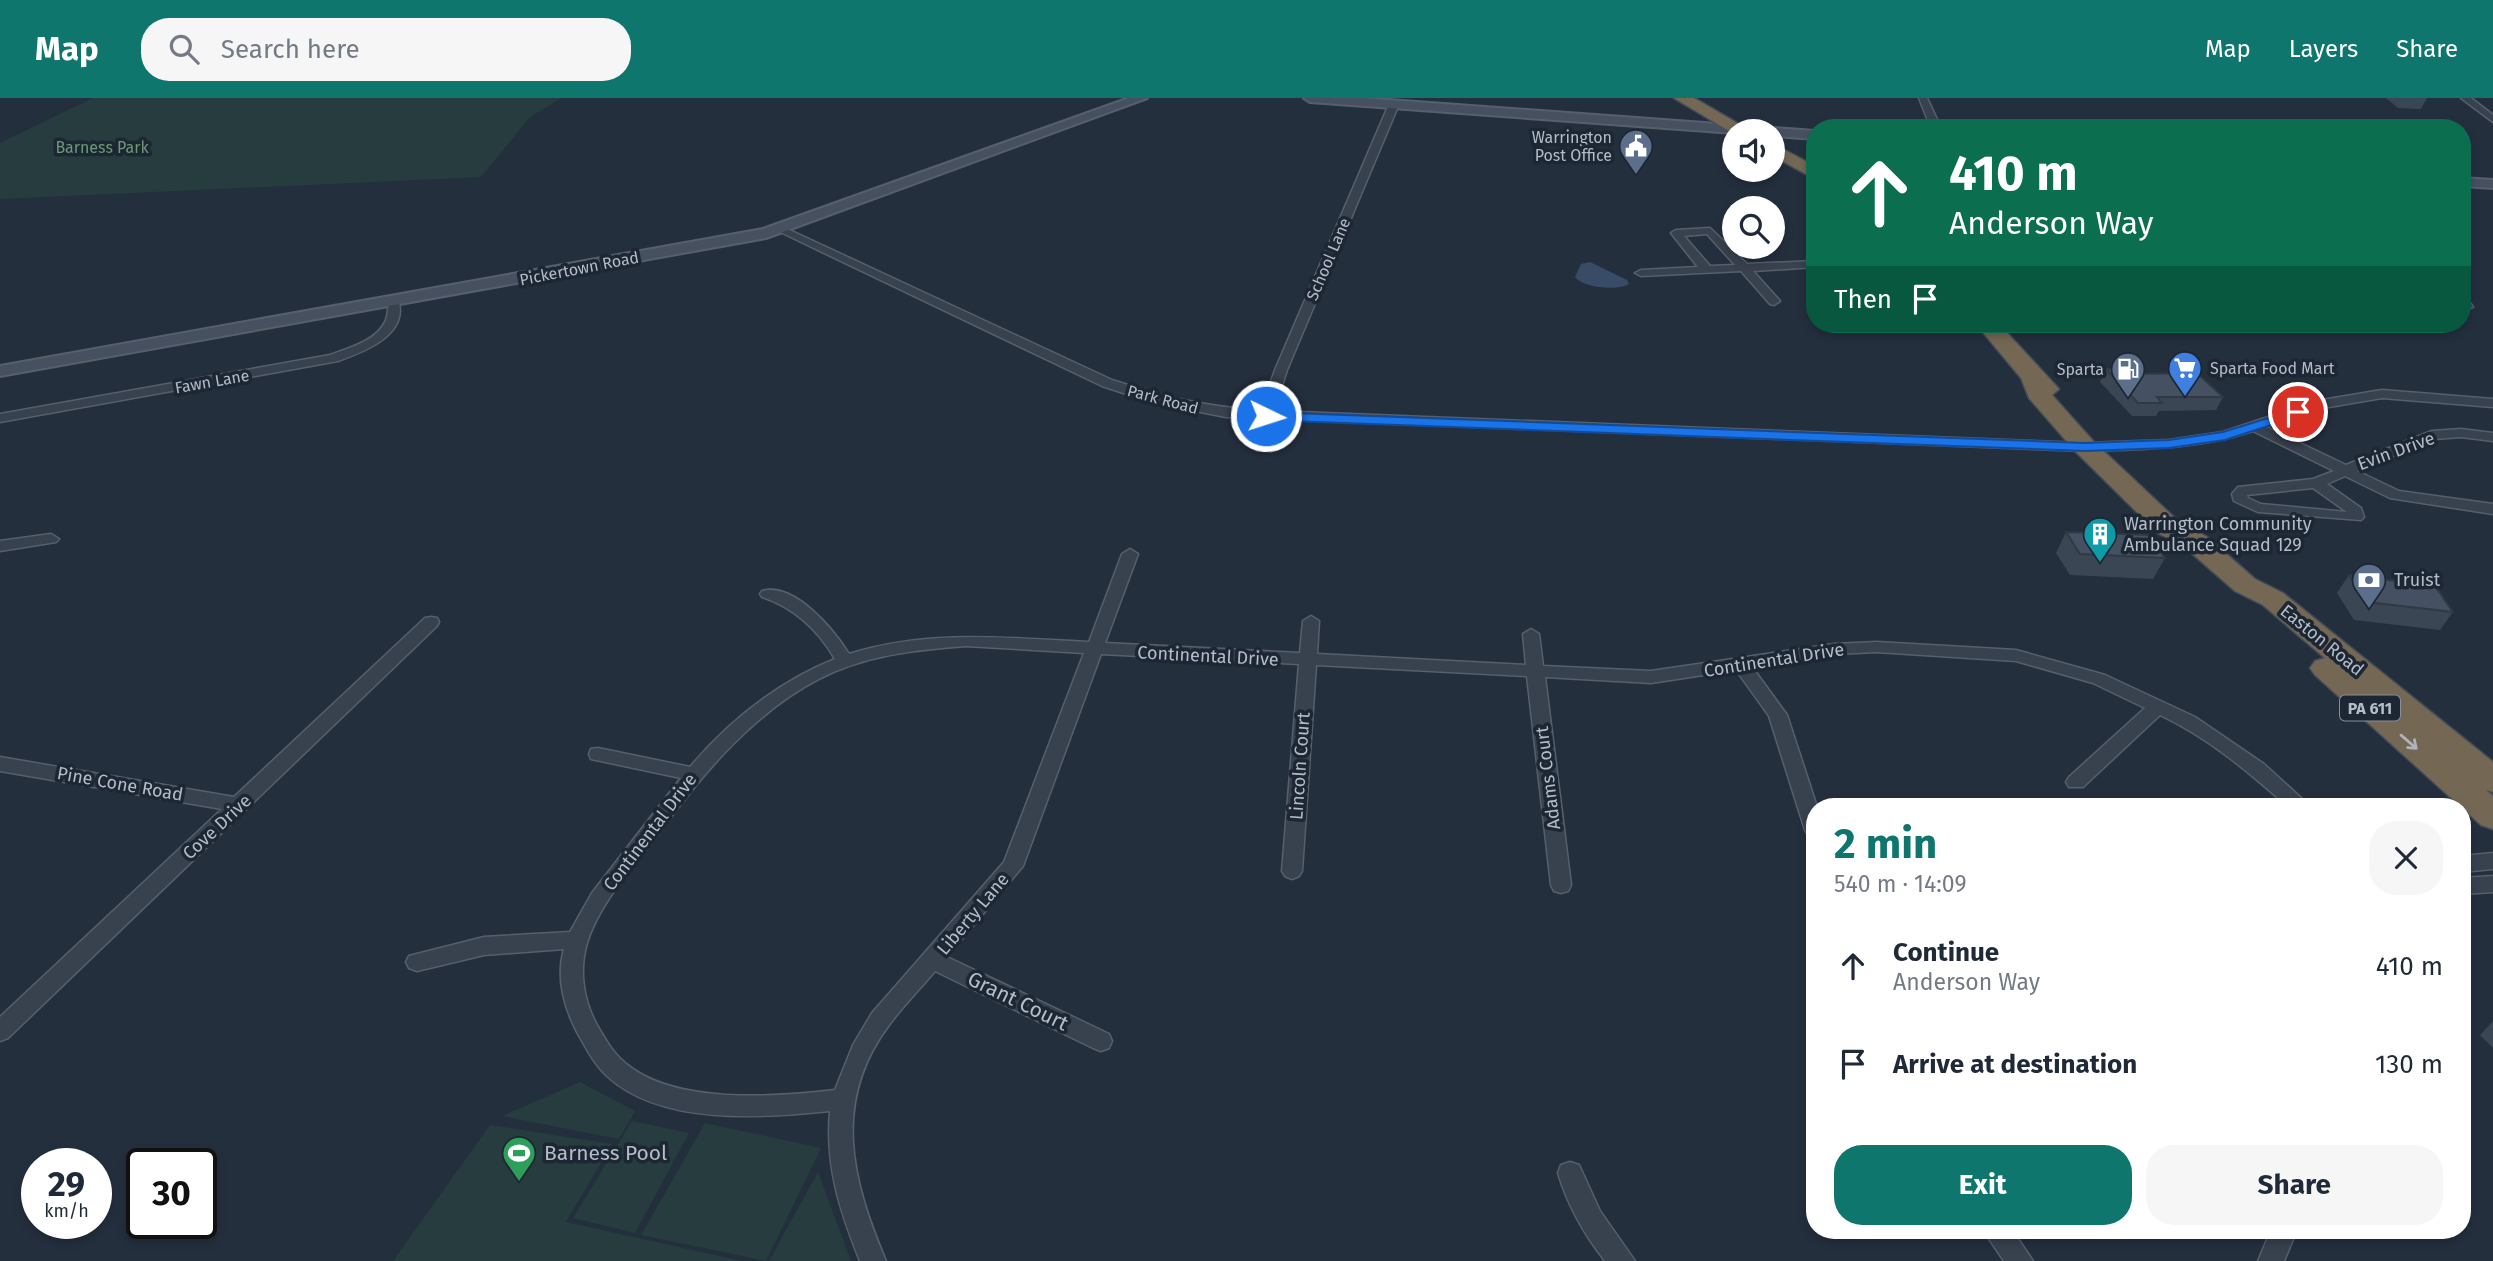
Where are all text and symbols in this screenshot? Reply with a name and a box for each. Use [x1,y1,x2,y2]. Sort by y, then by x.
search box [141,18,631,81]
text: Map [35,29,99,69]
icon: search [165,30,203,68]
text: Search here [221,34,360,65]
text: Map [2205,35,2251,63]
text: Layers [2289,35,2358,63]
text: Share [2396,35,2458,63]
map controls [1722,119,1785,259]
button: sound [1722,119,1785,182]
public building icon: Warrington Post Office [1617,127,1655,176]
place label: Warrington Post Office [1532,128,1612,165]
park label: Barness Park [55,138,149,157]
text: 410 m [1949,144,2078,203]
icon: ahead [1834,147,1925,238]
button: search [1722,196,1785,259]
text: Anderson Way [1949,204,2154,242]
street label: School Lane [1303,215,1354,303]
street label: Pickertown Road [518,248,640,289]
icon: arrive [1906,280,1944,318]
text: Then [1834,284,1892,315]
supermarket icon: Sparta Food Mart [2166,349,2204,398]
fuel station icon: Sparta [2109,350,2147,399]
place label: Sparta Food Mart [2210,359,2335,378]
place label: Sparta [2057,360,2104,379]
street label: Fawn Lane [173,366,251,397]
position arrow [1229,379,1303,453]
street label: Park Road [1125,381,1200,418]
pin [2268,382,2328,442]
icon: arrive [2279,393,2317,431]
street label: Evin Drive [2354,427,2438,475]
place label: Warrington Community Ambulance Squad 129 [2124,513,2312,556]
building icon: Warrington Community Ambulance Squad 129 [2081,515,2119,564]
bank icon: Truist [2350,561,2388,610]
place label: Truist [2394,569,2441,591]
street label: Easton Road [2276,600,2368,680]
street label: Continental Drive [1702,638,1846,682]
street label: Continental Drive [1137,641,1279,671]
road number: PA 611 [2340,695,2400,720]
street label: Lincoln Court [1285,711,1315,821]
street label: Adams Court [1531,725,1565,831]
one-way arrow [2400,734,2418,750]
street label: Pine Cone Road [55,762,185,806]
street label: Continental Drive [599,769,701,895]
street label: Cove Drive [178,790,256,864]
text: 2 min [1834,819,1937,869]
button: close [2369,821,2443,895]
street label: Liberty Lane [932,868,1014,960]
text: 540 m · 14:09 [1834,870,1967,898]
text: Continue [1893,937,1999,968]
icon: ahead [1834,947,1872,985]
text: 410 m [2376,951,2443,982]
street label: Grant Court [963,965,1073,1037]
text: Anderson Way [1893,968,2040,996]
icon: arrive [1834,1045,1872,1083]
text: Arrive at destination [1893,1049,2137,1080]
text: 130 m [2375,1049,2443,1080]
sports icon: Barness Pool [500,1134,538,1183]
place label: Barness Pool [544,1140,667,1166]
button: Exit [1834,1145,2132,1225]
button: Share [2146,1145,2443,1225]
speed limit sign: 30 [126,1148,217,1239]
text: 29 [48,1163,85,1205]
text: km/h [44,1200,89,1222]

